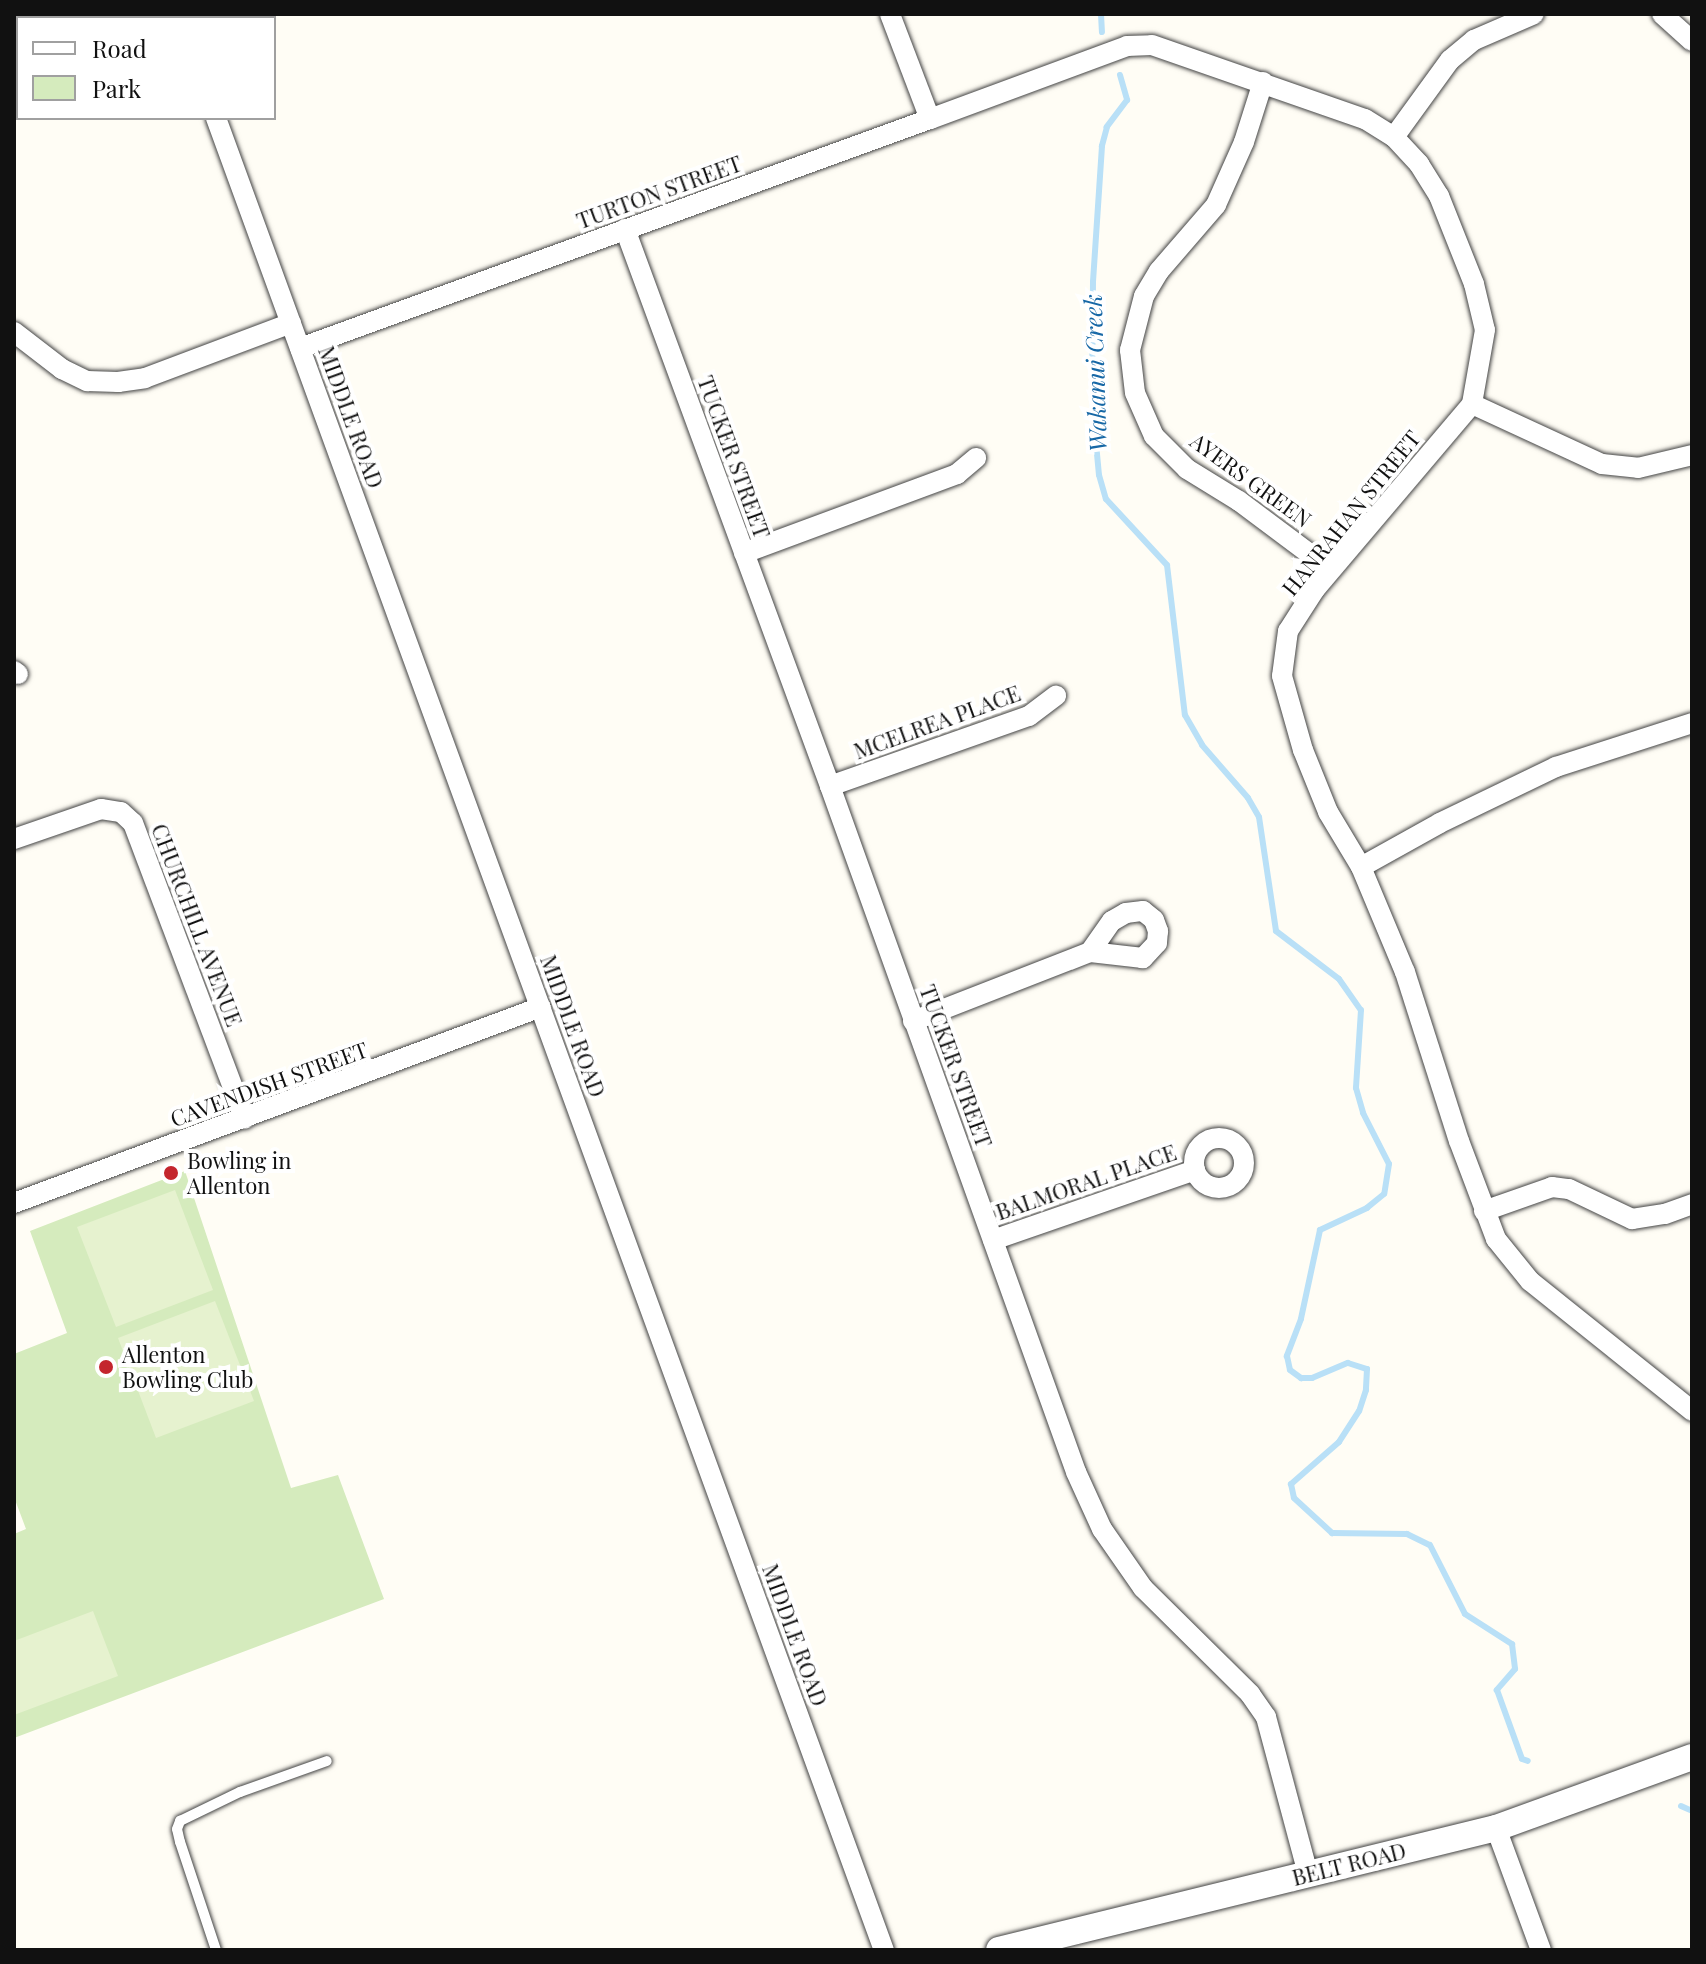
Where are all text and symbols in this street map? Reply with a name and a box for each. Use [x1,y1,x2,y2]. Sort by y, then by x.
legend [16,16,276,120]
text: Road [92,32,147,64]
text: Park [92,72,141,104]
street label: TURTON STREET [573,150,745,234]
water label: Wakanui Creek [1078,294,1112,452]
street label: MIDDLE ROAD [313,342,389,492]
street label: TUCKER STREET [692,372,776,542]
street label: HANRAHAN STREET [1276,425,1426,601]
street label: AYERS GREEN [1185,427,1317,533]
street label: MCELREA PLACE [850,680,1024,764]
street label: CHURCHILL AVENUE [146,820,248,1030]
street label: MIDDLE ROAD [535,951,611,1101]
street label: TUCKER STREET [914,981,998,1151]
street label: CAVENDISH STREET [167,1036,371,1132]
street label: BALMORAL PLACE [992,1139,1180,1225]
place label: Bowling in Allenton [187,1147,291,1198]
marker: Bowling in Allenton [162,1164,180,1182]
place label: Allenton Bowling Club [122,1341,253,1392]
marker: Allenton Bowling Club [97,1358,115,1376]
street label: MIDDLE ROAD [757,1560,833,1710]
street label: BELT ROAD [1289,1837,1409,1891]

